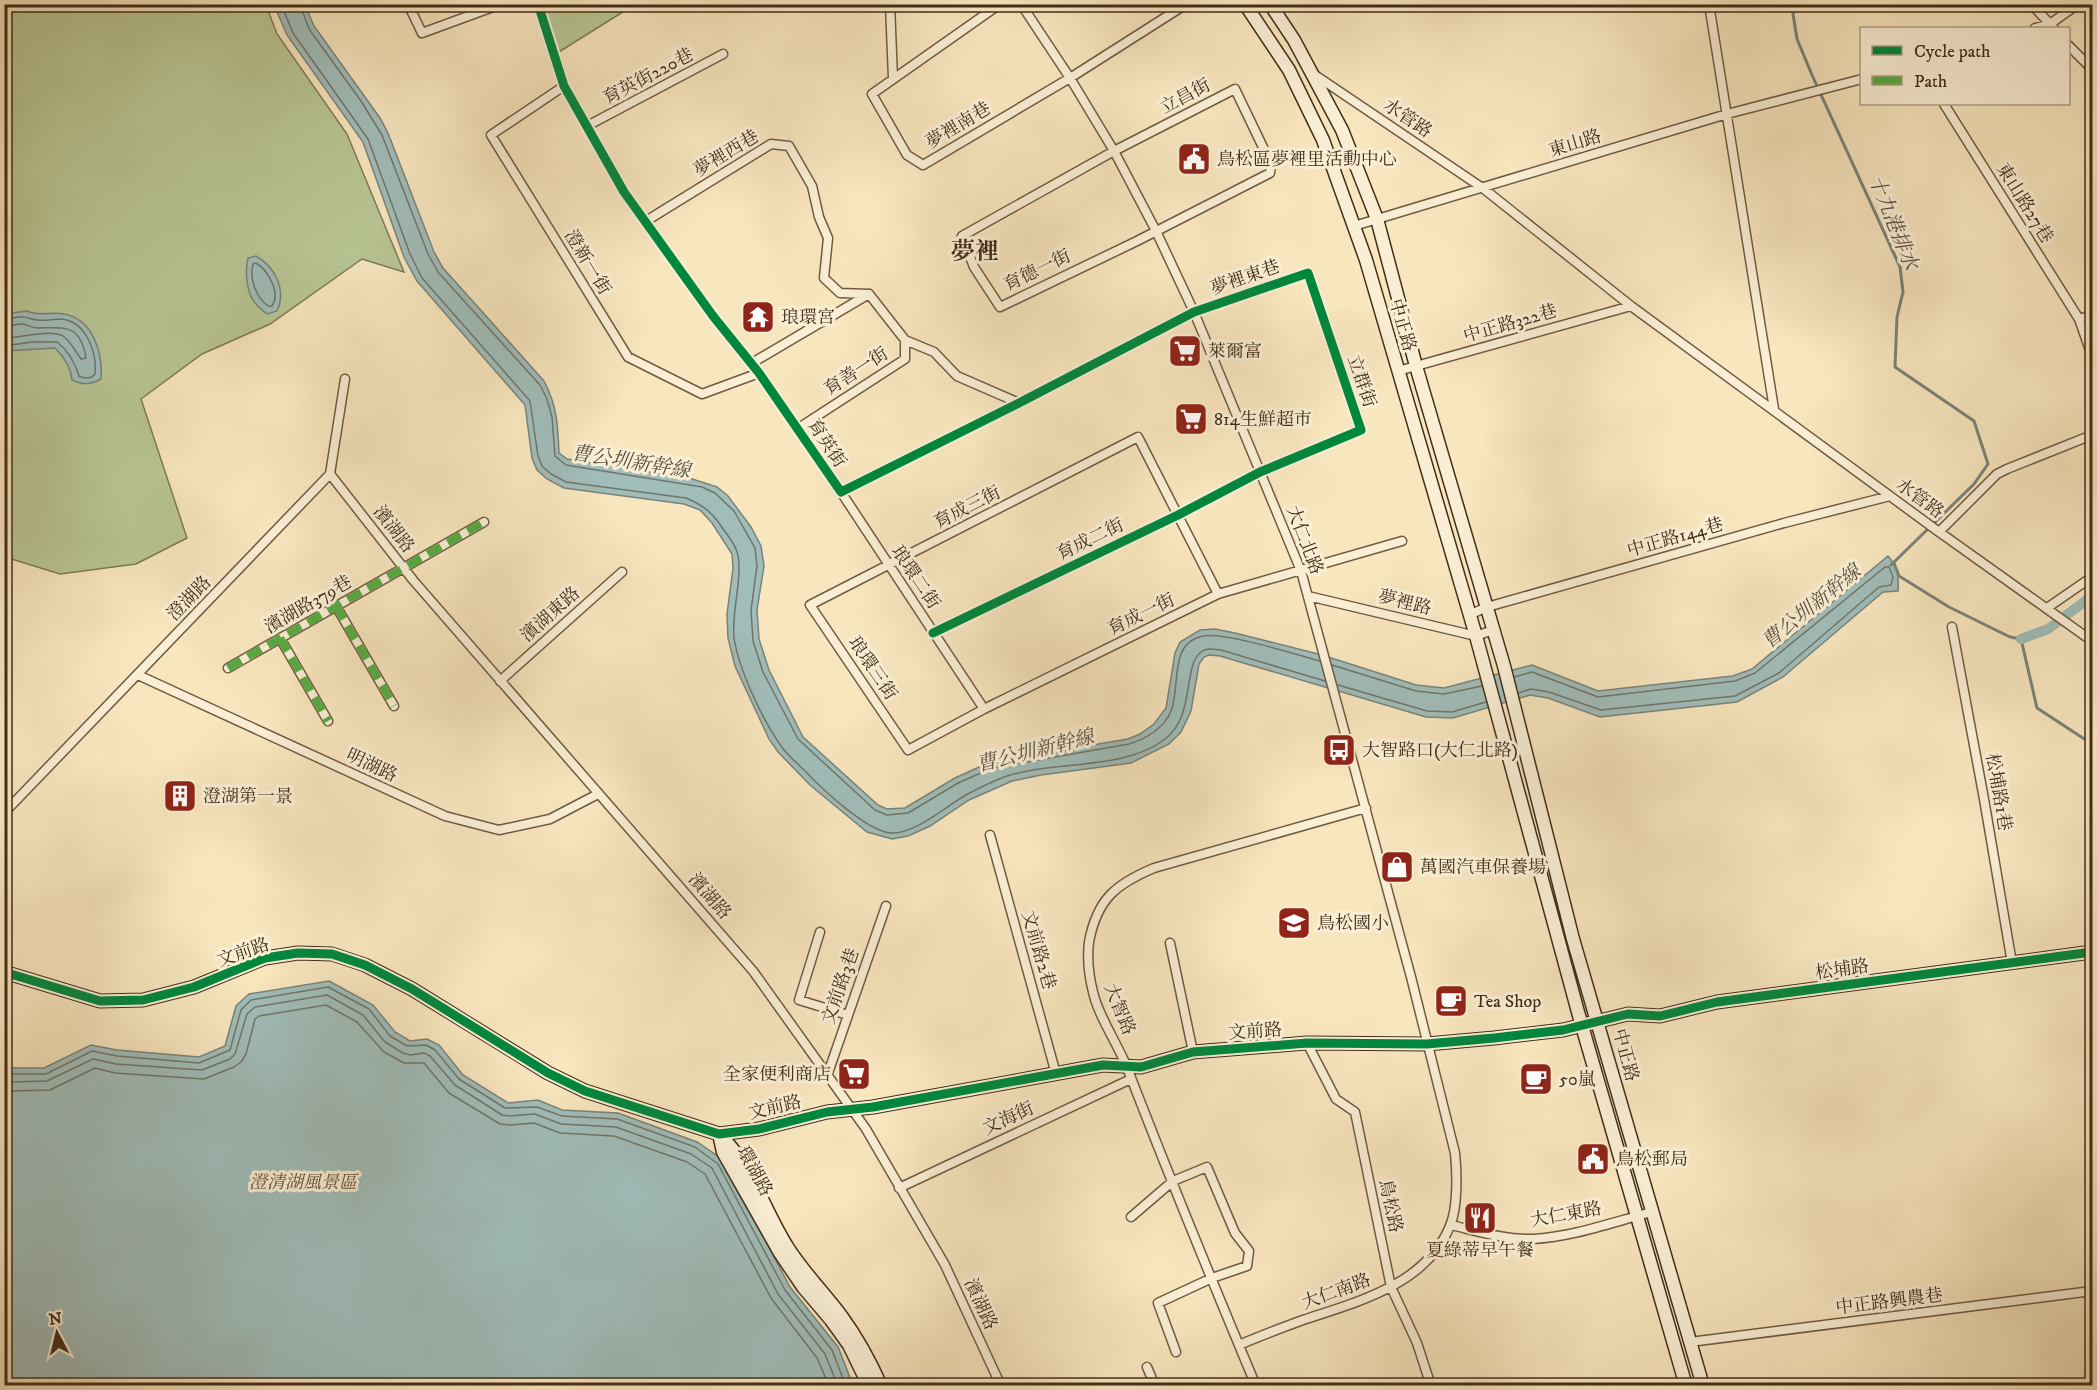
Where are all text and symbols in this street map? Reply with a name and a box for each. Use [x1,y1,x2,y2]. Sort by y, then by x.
legend [1860,27,2070,105]
text: Cycle path [1914,41,1991,63]
street label: 育英街220巷 [599,44,698,110]
text: Path [1914,71,1948,93]
street label: 立昌街 [1156,74,1214,119]
street label: 水管路 [1379,95,1436,143]
street label: 夢裡南巷 [922,98,995,154]
street label: 夢裡西巷 [690,126,763,182]
street label: 東山路 [1546,126,1604,162]
public building icon: 鳥松區夢裡里活動中心 [1176,141,1212,177]
place label: 鳥松區夢裡里活動中心 [1217,149,1397,171]
street label: 東山路27巷 [1991,160,2057,247]
water label: 十九港排水 [1862,172,1924,275]
street label: 澄新一街 [559,226,615,299]
district label: 夢裡 [951,237,999,267]
street label: 育德一街 [1000,245,1075,297]
street label: 夢裡東巷 [1208,256,1283,300]
street label: 中正路 [1384,296,1420,354]
temple icon: 琅環宮 [740,299,776,335]
street label: 中正路322巷 [1461,300,1560,348]
place label: 琅環宮 [781,307,835,329]
supermarket icon: 萊爾富 [1167,333,1203,369]
place label: 萊爾富 [1208,341,1262,363]
street label: 育善一街 [820,343,893,401]
street label: 立群街 [1342,352,1380,410]
supermarket icon: 814生鮮超市 [1173,401,1209,437]
place label: 814生鮮超市 [1214,409,1312,431]
street label: 育英街 [802,415,850,472]
water label: 曹公圳新幹線 [570,441,694,485]
street label: 水管路 [1891,474,1948,524]
street label: 育成三街 [930,482,1005,534]
street label: 濱湖路 [368,502,419,558]
street label: 大仁北路 [1281,503,1327,578]
street label: 育成二街 [1053,514,1128,566]
street label: 中正路144巷 [1624,514,1726,562]
street label: 琅環二街 [886,542,944,614]
water label: 曹公圳新幹線 [1757,558,1868,655]
street label: 濱湖路379巷 [261,571,356,639]
street label: 澄湖路 [163,572,216,626]
street label: 濱湖東路 [517,582,585,647]
street label: 夢裡路 [1376,586,1434,620]
street label: 育成一街 [1104,589,1179,641]
street label: 琅環三街 [843,633,901,705]
water label: 曹公圳新幹線 [974,724,1099,778]
bus stop icon: 大智路口(大仁北路) [1321,732,1357,768]
place label: 大智路口(大仁北路) [1362,740,1518,762]
street label: 明湖路 [342,745,401,787]
street label: 松埔路1巷 [1980,752,2016,833]
building icon: 澄湖第一景 [162,778,198,814]
place label: 澄湖第一景 [203,786,293,808]
shop icon: 萬國汽車保養場 [1379,849,1415,885]
place label: 萬國汽車保養場 [1420,857,1546,879]
street label: 濱湖路 [683,869,735,924]
school or university icon: 鳥松國小 [1276,905,1312,941]
street label: 文前路2巷 [1016,908,1060,992]
place label: 鳥松國小 [1317,913,1389,935]
street label: 文前路 [214,934,272,972]
street label: 文前路3巷 [818,946,864,1027]
street label: 松埔路 [1814,955,1870,985]
street label: 大智路 [1099,980,1139,1039]
cafe icon: Tea Shop [1433,983,1469,1019]
place label: Tea Shop [1474,991,1541,1013]
street label: 文前路 [1227,1019,1283,1045]
street label: 中正路 [1607,1026,1643,1084]
supermarket icon: 全家便利商店 [836,1056,872,1092]
cafe icon: 50嵐 [1518,1061,1554,1097]
place label: 全家便利商店 [723,1064,831,1086]
place label: 50嵐 [1559,1069,1596,1091]
street label: 文前路 [746,1091,804,1125]
street label: 文海街 [979,1098,1038,1140]
public building icon: 鳥松郵局 [1575,1141,1611,1177]
street label: 環湖路 [731,1143,777,1200]
place label: 鳥松郵局 [1616,1149,1688,1171]
park label: 澄清湖風景區 [249,1172,359,1194]
street label: 鳥松路 [1374,1178,1406,1235]
street label: 大仁東路 [1529,1198,1604,1232]
restaurant icon: 夏綠蒂早午餐 [1462,1200,1498,1236]
place label: 夏綠蒂早午餐 [1426,1240,1534,1262]
street label: 大仁南路 [1299,1269,1374,1315]
street label: 濱湖路 [959,1275,1001,1334]
street label: 中正路興農巷 [1834,1284,1944,1319]
north arrow [27,1303,87,1363]
text: N [48,1308,63,1330]

